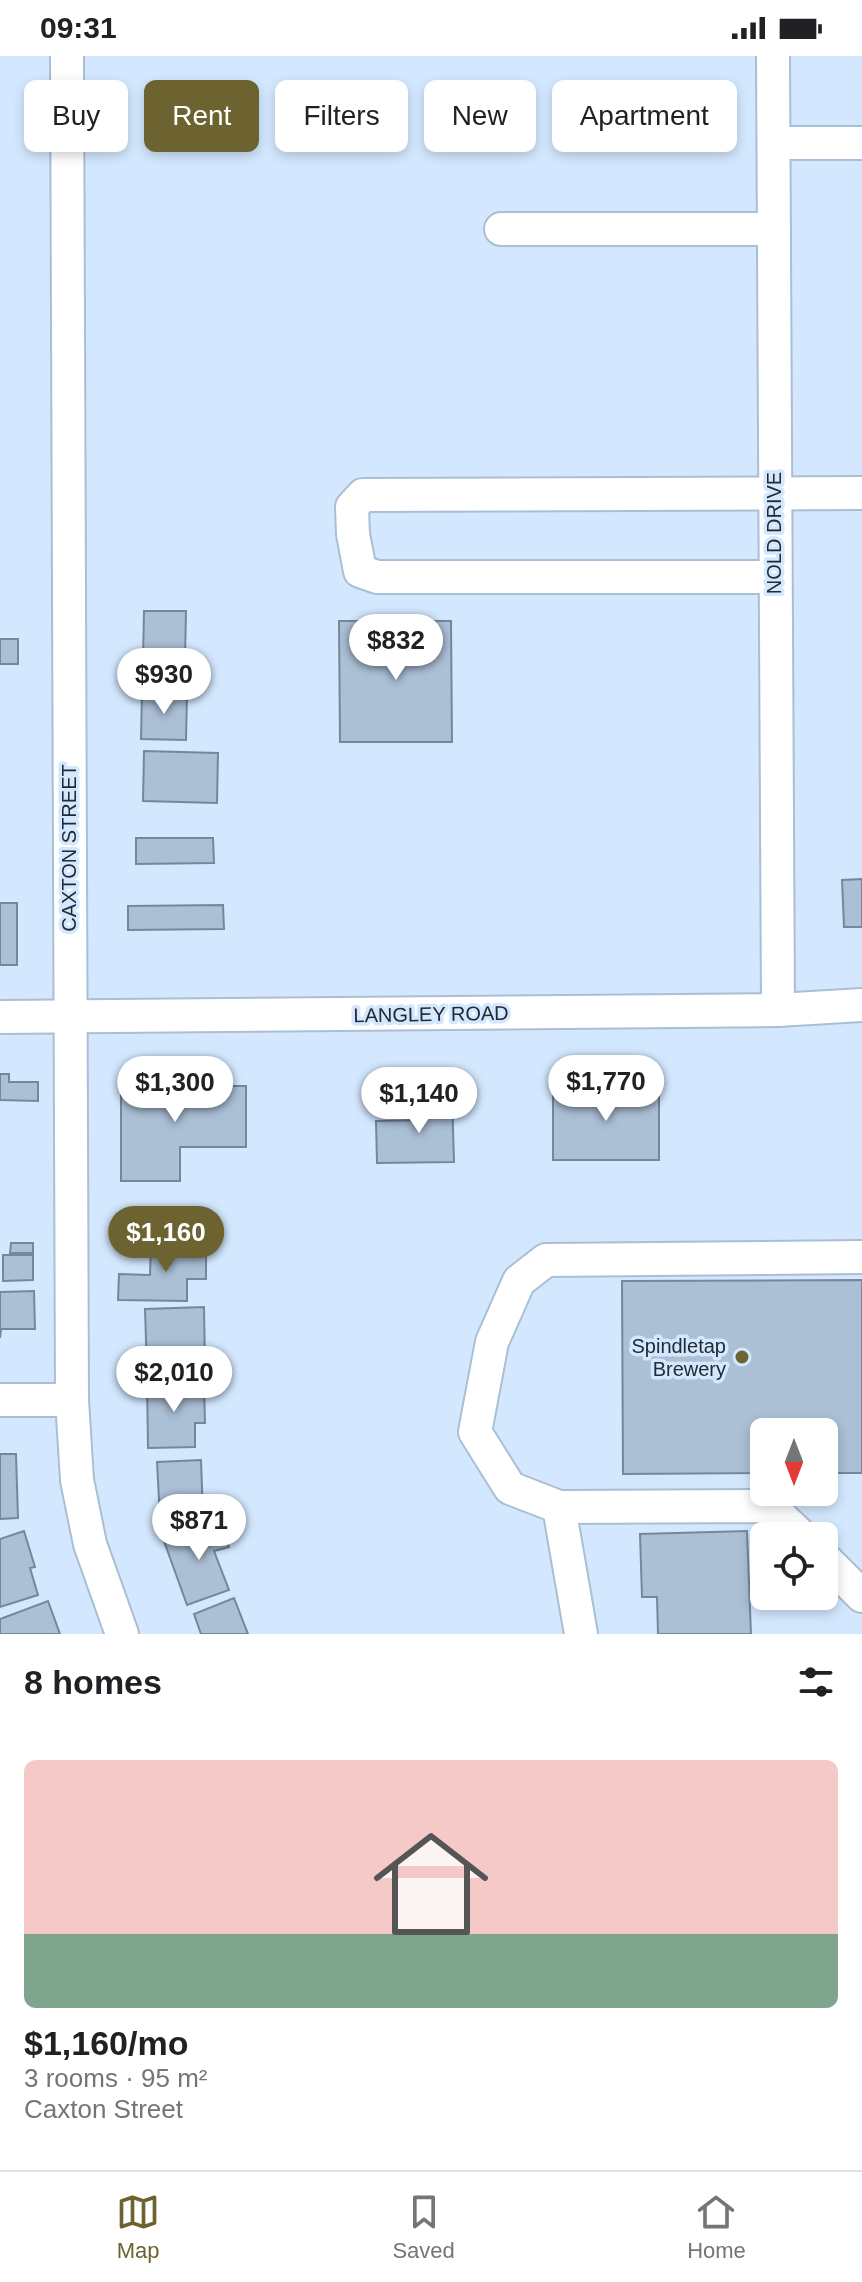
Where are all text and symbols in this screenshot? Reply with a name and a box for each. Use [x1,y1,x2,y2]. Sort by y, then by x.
text: 09:31 [40,11,117,44]
chip: Buy [24,80,128,152]
chip: Rent [144,80,259,152]
chip: Filters [275,80,408,152]
chip: New [424,80,536,152]
chip: Apartment [552,80,737,152]
street label: NOLD DRIVE [763,472,785,594]
pin: $832 [349,614,443,682]
text: $832 [367,625,425,655]
pin: $930 [117,648,211,716]
text: $930 [135,659,193,689]
street label: CAXTON STREET [58,764,80,932]
street label: LANGLEY ROAD [353,1002,509,1026]
pin: $1,770 [541,1055,671,1123]
pin: $1,300 [110,1056,240,1124]
text: $1,770 [566,1066,646,1096]
text: $1,300 [135,1067,215,1097]
pin: $1,140 [354,1067,484,1135]
text: $1,140 [379,1078,459,1108]
pin: $1,160 [101,1206,231,1274]
text: $1,160 [126,1217,206,1247]
place label: Spindletap Brewery [631,1335,726,1380]
pin: $2,010 [109,1346,239,1414]
marker: Spindletap Brewery [733,1348,751,1366]
text: $2,010 [134,1357,214,1387]
north arrow [750,1418,838,1506]
map controls [750,1418,838,1610]
pin: $871 [152,1494,246,1562]
text: $871 [170,1505,228,1535]
button: locate [750,1522,838,1610]
icon: filters [794,1660,838,1704]
text: 8 homes [24,1663,162,1701]
icon: home [359,1812,503,1956]
text: $1,160/mo [24,2024,188,2062]
text: 3 rooms · 95 m² [24,2063,208,2093]
text: Caxton Street [24,2094,183,2124]
tab: Map [116,2190,160,2264]
tab: Saved [392,2190,455,2264]
tab: Home [687,2190,746,2264]

